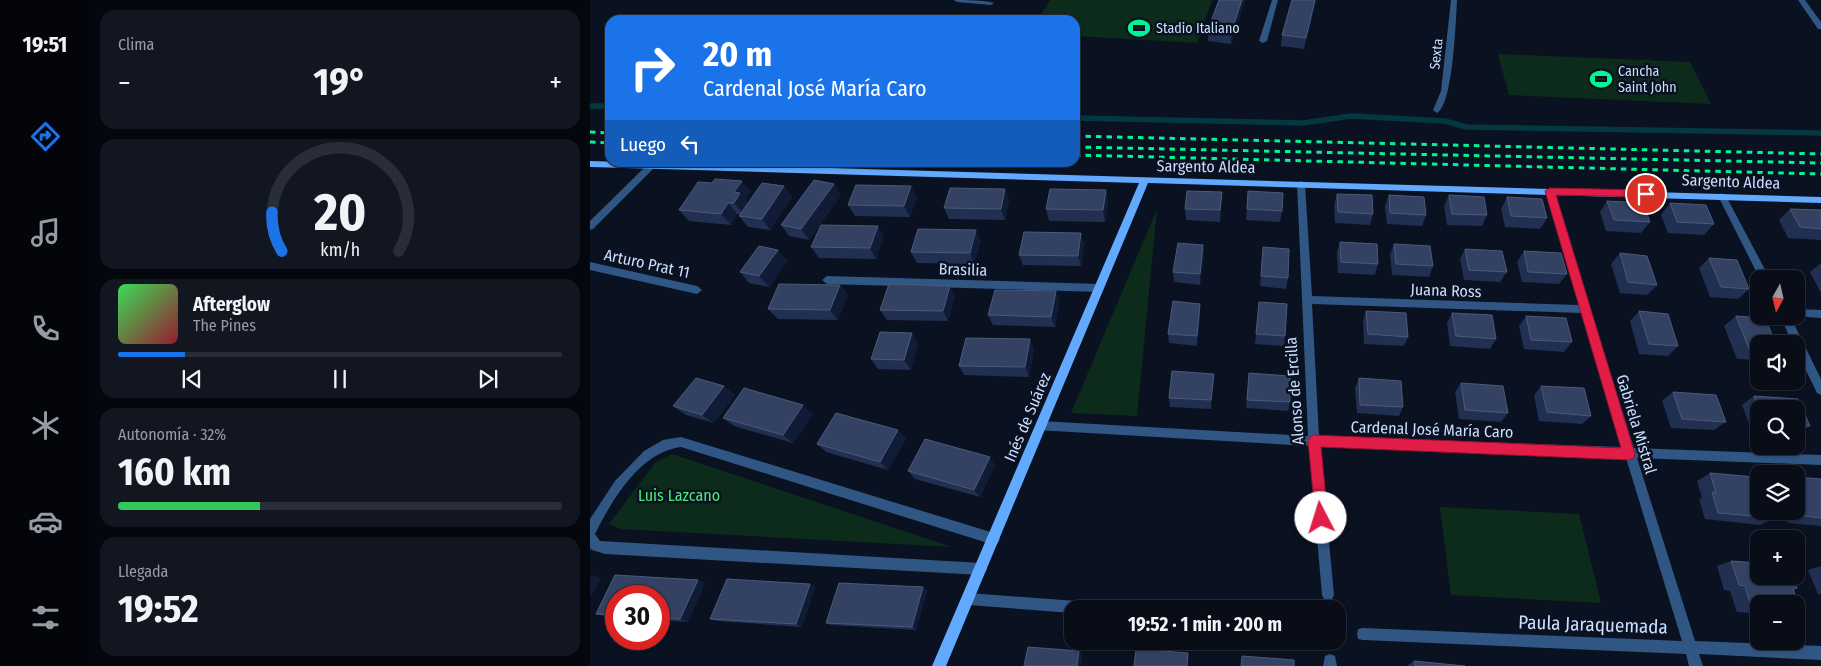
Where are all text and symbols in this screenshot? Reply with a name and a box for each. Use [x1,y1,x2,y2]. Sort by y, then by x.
sports icon: Stadio Italiano [1126,15,1152,41]
place label: Stadio Italiano [1156,20,1240,37]
text: 19:51 [23,31,67,58]
text: 20 m [703,33,772,75]
text: Clima [118,35,154,54]
icon: right [620,35,685,100]
street label: Sexta [1426,38,1447,70]
text: 19° [313,59,367,105]
place label: Cancha Saint John [1618,63,1677,96]
text: − [118,66,131,99]
text: + [549,66,562,99]
sports icon: Cancha Saint John [1588,66,1614,92]
text: Cardenal José María Caro [703,75,927,102]
icon: directions [28,119,63,154]
icon: left [676,130,704,158]
text: Luego [620,133,666,156]
street label: Sargento Aldea [1157,156,1256,177]
street label: Sargento Aldea [1681,170,1781,193]
pin [1625,173,1667,215]
icon: arrive [1632,180,1660,208]
text: 20 [313,181,366,244]
icon: music [28,215,63,250]
text: km/h [320,239,360,261]
street label: Arturo Prat 11 [602,245,691,282]
street label: Brasilia [938,259,988,280]
north arrow [1750,270,1805,325]
map controls [1750,270,1805,650]
street label: Juana Ross [1410,280,1482,301]
text: Afterglow [193,293,270,316]
icon: phone [28,311,63,346]
text: The Pines [193,316,256,335]
button: sound [1750,335,1805,390]
street label: Alonso de Ercilla [1281,336,1308,446]
icon: previous [178,365,206,393]
icon: pause [326,365,354,393]
icon: next [474,365,502,393]
street label: Inés de Suárez [1000,370,1055,465]
street label: Gabriela Mistral [1612,372,1661,476]
button: search [1750,400,1805,455]
icon: climate [28,408,63,443]
street label: Cardenal José María Caro [1350,417,1514,442]
text: Autonomía · 32% [118,425,226,444]
text: 160 km [118,449,231,495]
button: layers [1750,465,1805,520]
park label: Luis Lazcano [638,486,720,505]
position arrow [1294,491,1346,543]
icon: car [28,504,63,539]
button: + [1750,530,1805,585]
text: Llegada [118,562,168,581]
speed limit sign: 30 [605,585,670,650]
text: 19:52 [118,586,199,632]
button: − [1750,595,1805,650]
icon: filters [28,600,63,635]
street label: Paula Jaraquemada [1518,610,1668,639]
text: 19:52 · 1 min · 200 m [1128,613,1282,636]

